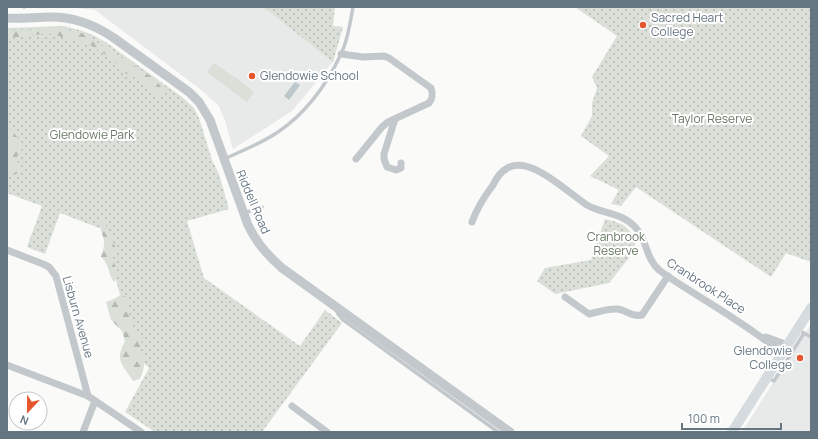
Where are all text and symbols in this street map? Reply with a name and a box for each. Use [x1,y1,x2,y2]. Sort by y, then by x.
place label: Sacred Heart College [651,9,724,40]
marker: Sacred Heart College [638,20,648,30]
place label: Glendowie School [260,67,359,84]
marker: Glendowie School [247,71,257,81]
park label: Taylor Reserve [672,110,752,127]
park label: Glendowie Park [50,126,135,143]
street label: Riddell Road [232,167,275,236]
park label: Cranbrook Reserve [587,228,646,259]
street label: Cranbrook Place [664,254,749,317]
street label: Lisburn Avenue [59,274,98,360]
place label: Glendowie College [734,342,792,373]
marker: Glendowie College [795,353,805,363]
north arrow [8,391,48,431]
scale bar [682,405,781,431]
text: 100 m [688,410,720,427]
text: N [18,412,31,429]

